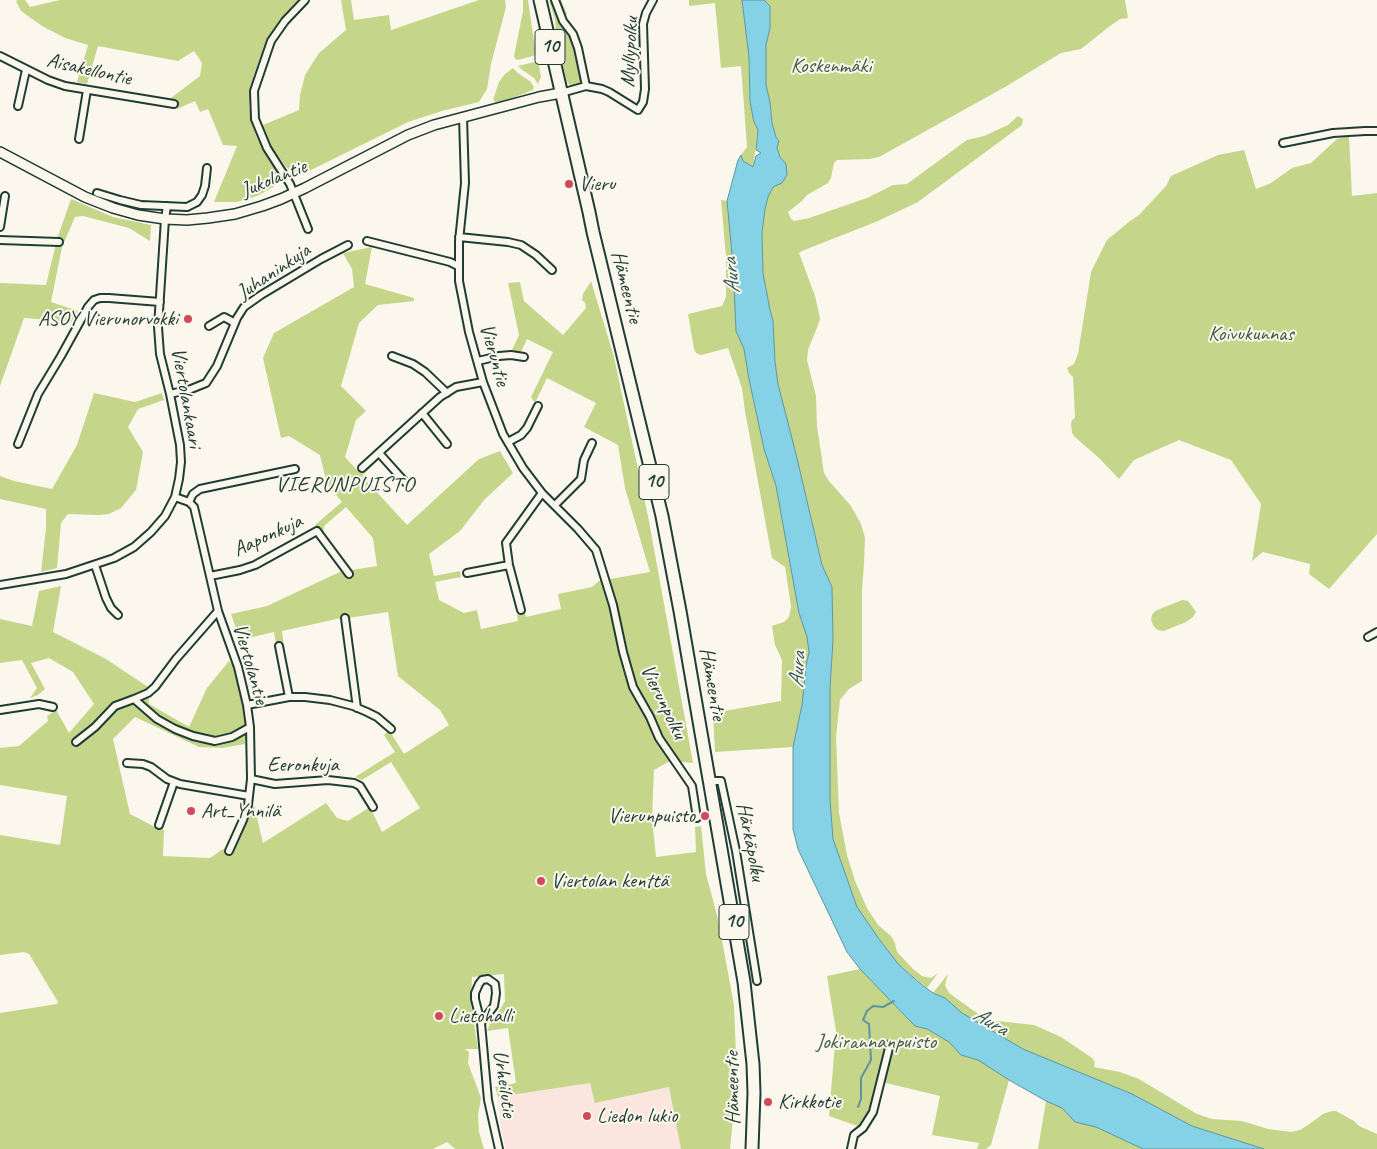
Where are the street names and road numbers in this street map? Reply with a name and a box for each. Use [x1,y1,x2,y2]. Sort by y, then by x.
street label: Myllypolku [616,16,644,88]
road number: 10 [535,30,565,64]
street label: Aisakellontie [44,48,134,92]
street label: Jukolantie [238,154,310,204]
street label: Juhaninkuja [233,238,315,306]
street label: Hämeentie [605,248,647,326]
street label: Vieruntie [473,321,515,389]
street label: Viertolankaari [165,346,207,450]
road number: 10 [639,464,669,500]
street label: Aaponkuja [229,509,307,563]
street label: Viertolantie [226,621,274,707]
street label: Hämeentie [693,646,731,722]
street label: Vierunpolku [634,660,692,744]
street label: Eeronkuja [267,752,339,778]
street label: Härkäpolku [730,800,770,884]
road number: 10 [719,904,749,940]
street label: Urheilutie [487,1049,521,1119]
street label: Hämeentie [720,1051,746,1125]

